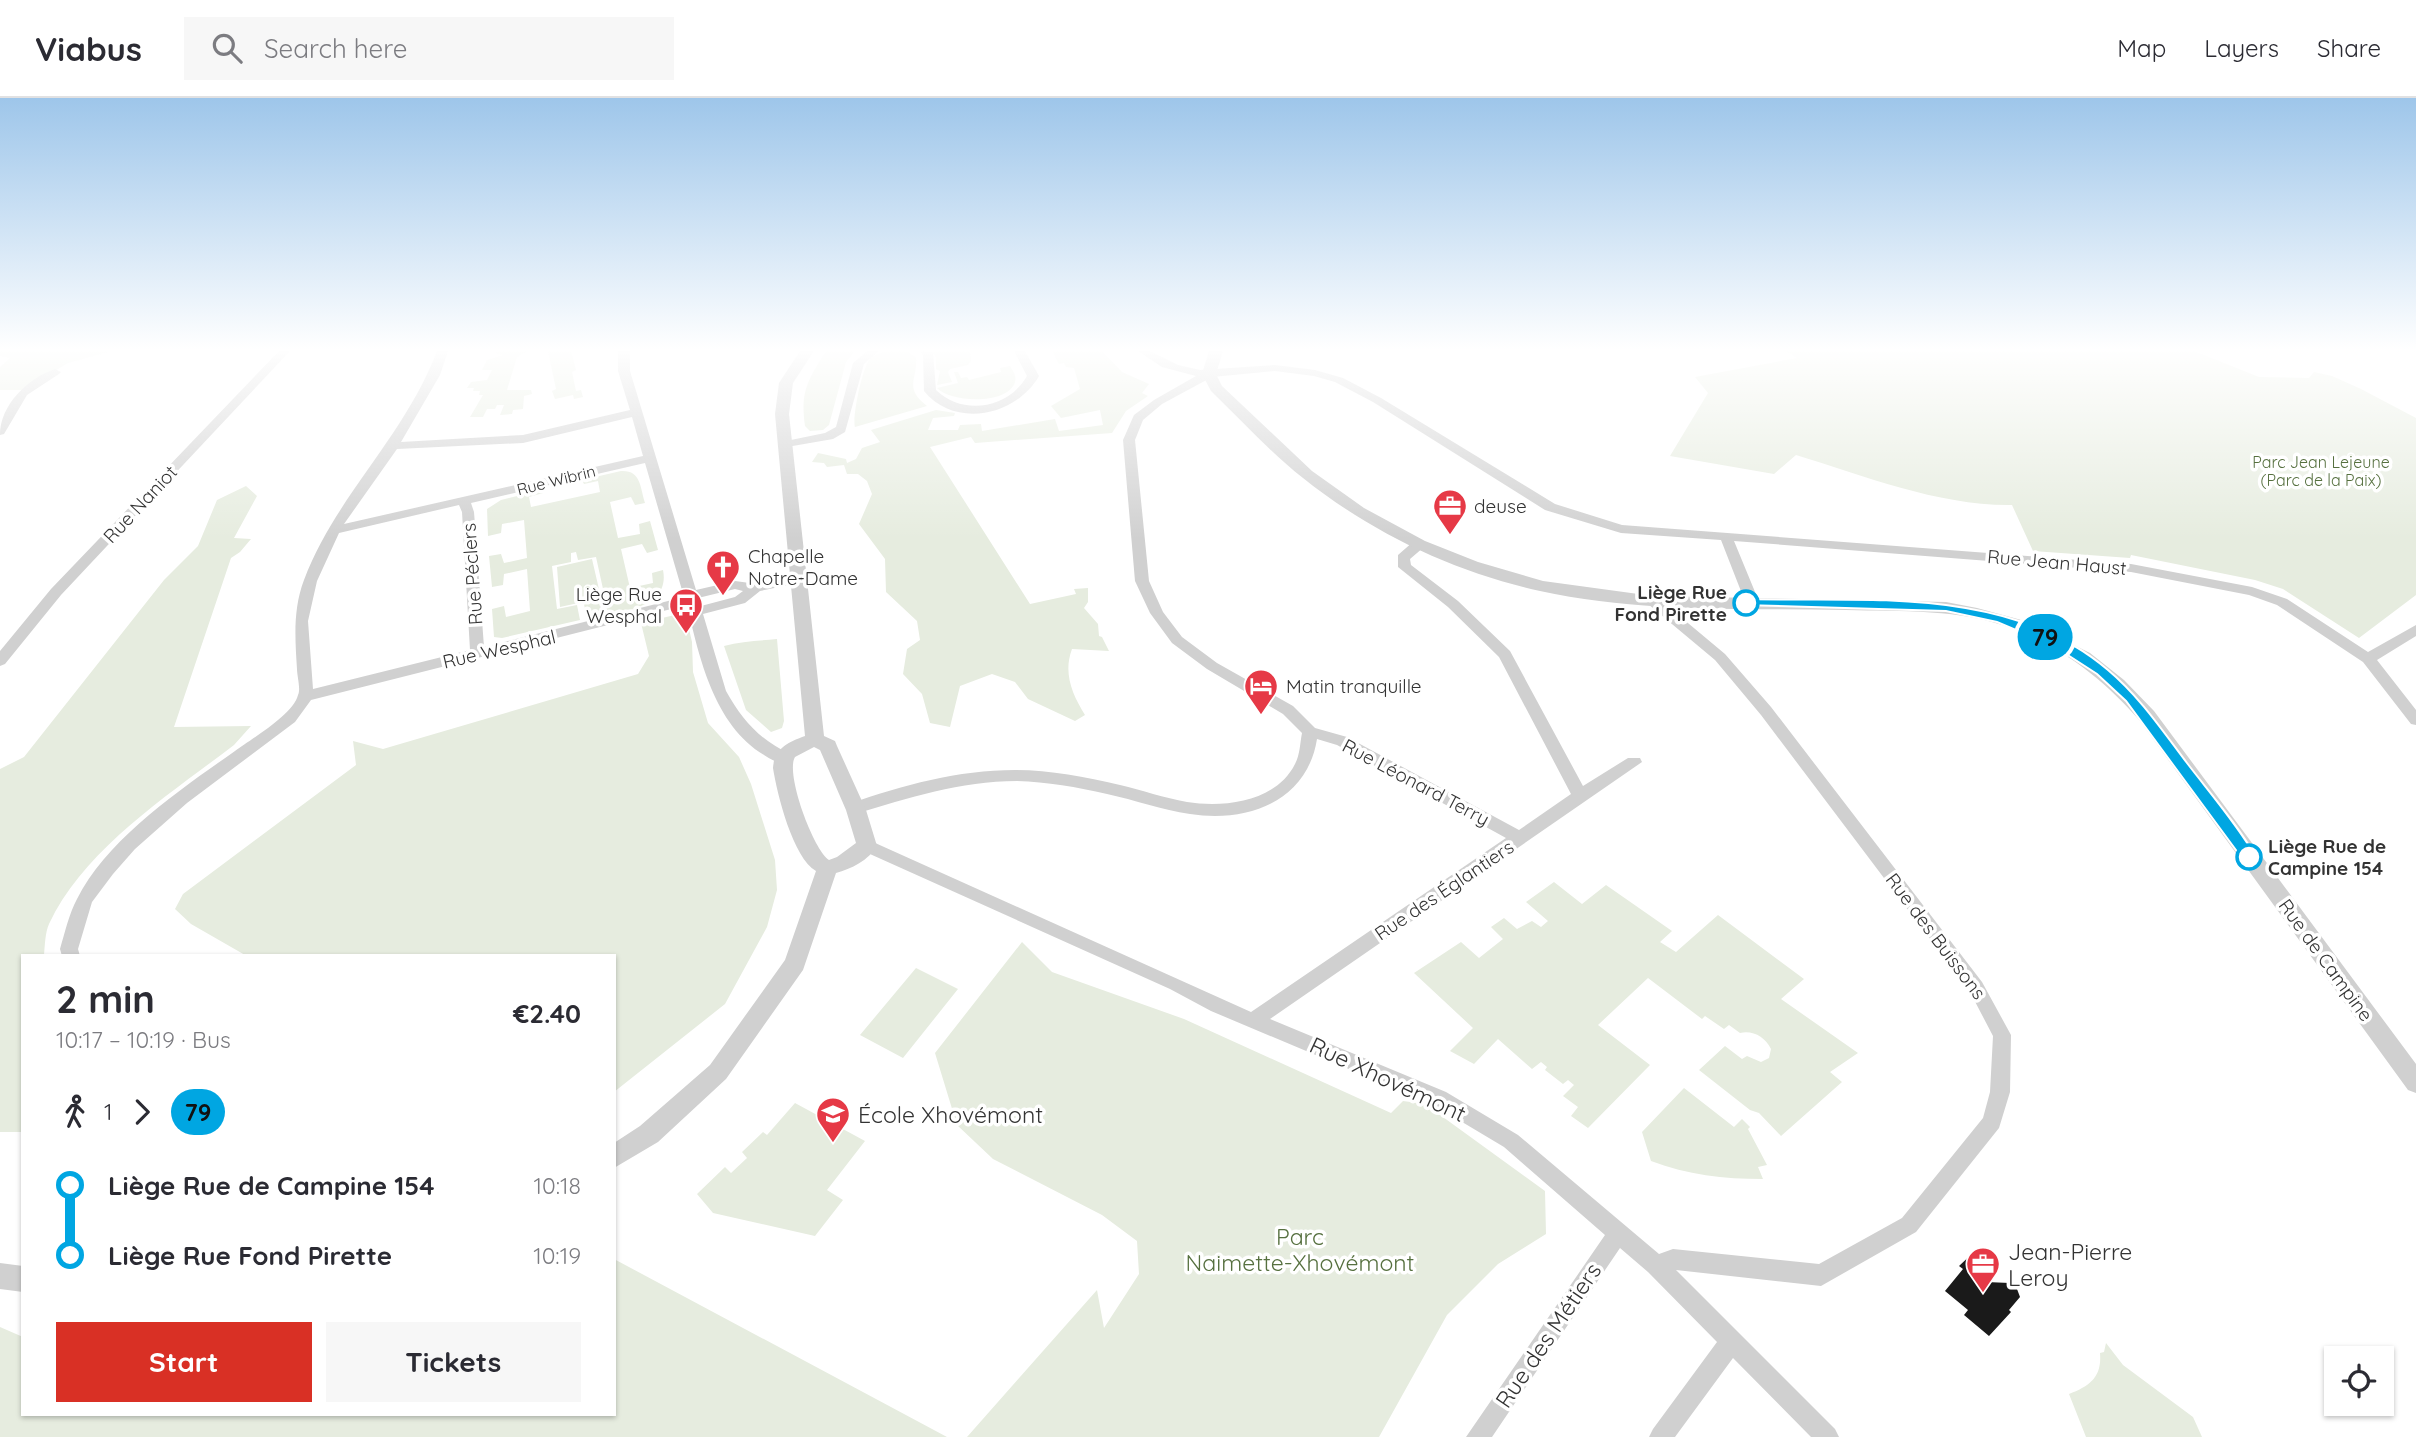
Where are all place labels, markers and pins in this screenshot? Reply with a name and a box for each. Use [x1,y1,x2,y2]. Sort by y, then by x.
office icon: deuse [1431,487,1469,536]
place label: deuse [1474,494,1527,518]
place label: Chapelle Notre-Dame [748,544,858,590]
church icon: Chapelle Notre-Dame [704,548,742,597]
place label: Liège Rue Fond Pirette [1615,580,1727,626]
place label: Liège Rue Wesphal [576,582,662,628]
bus stop icon: Liège Rue Wesphal [667,586,705,635]
marker: Liège Rue Fond Pirette [1733,590,1759,616]
hotel icon: Matin tranquille [1242,667,1280,716]
place label: Matin tranquille [1286,674,1422,698]
place label: Liège Rue de Campine 154 [2268,834,2386,880]
marker: Liège Rue de Campine 154 [2236,844,2262,870]
school or university icon: École Xhovémont [814,1095,852,1144]
place label: École Xhovémont [858,1100,1043,1129]
place label: Jean-Pierre Leroy [2008,1237,2132,1292]
office icon: Jean-Pierre Leroy [1964,1245,2002,1294]

